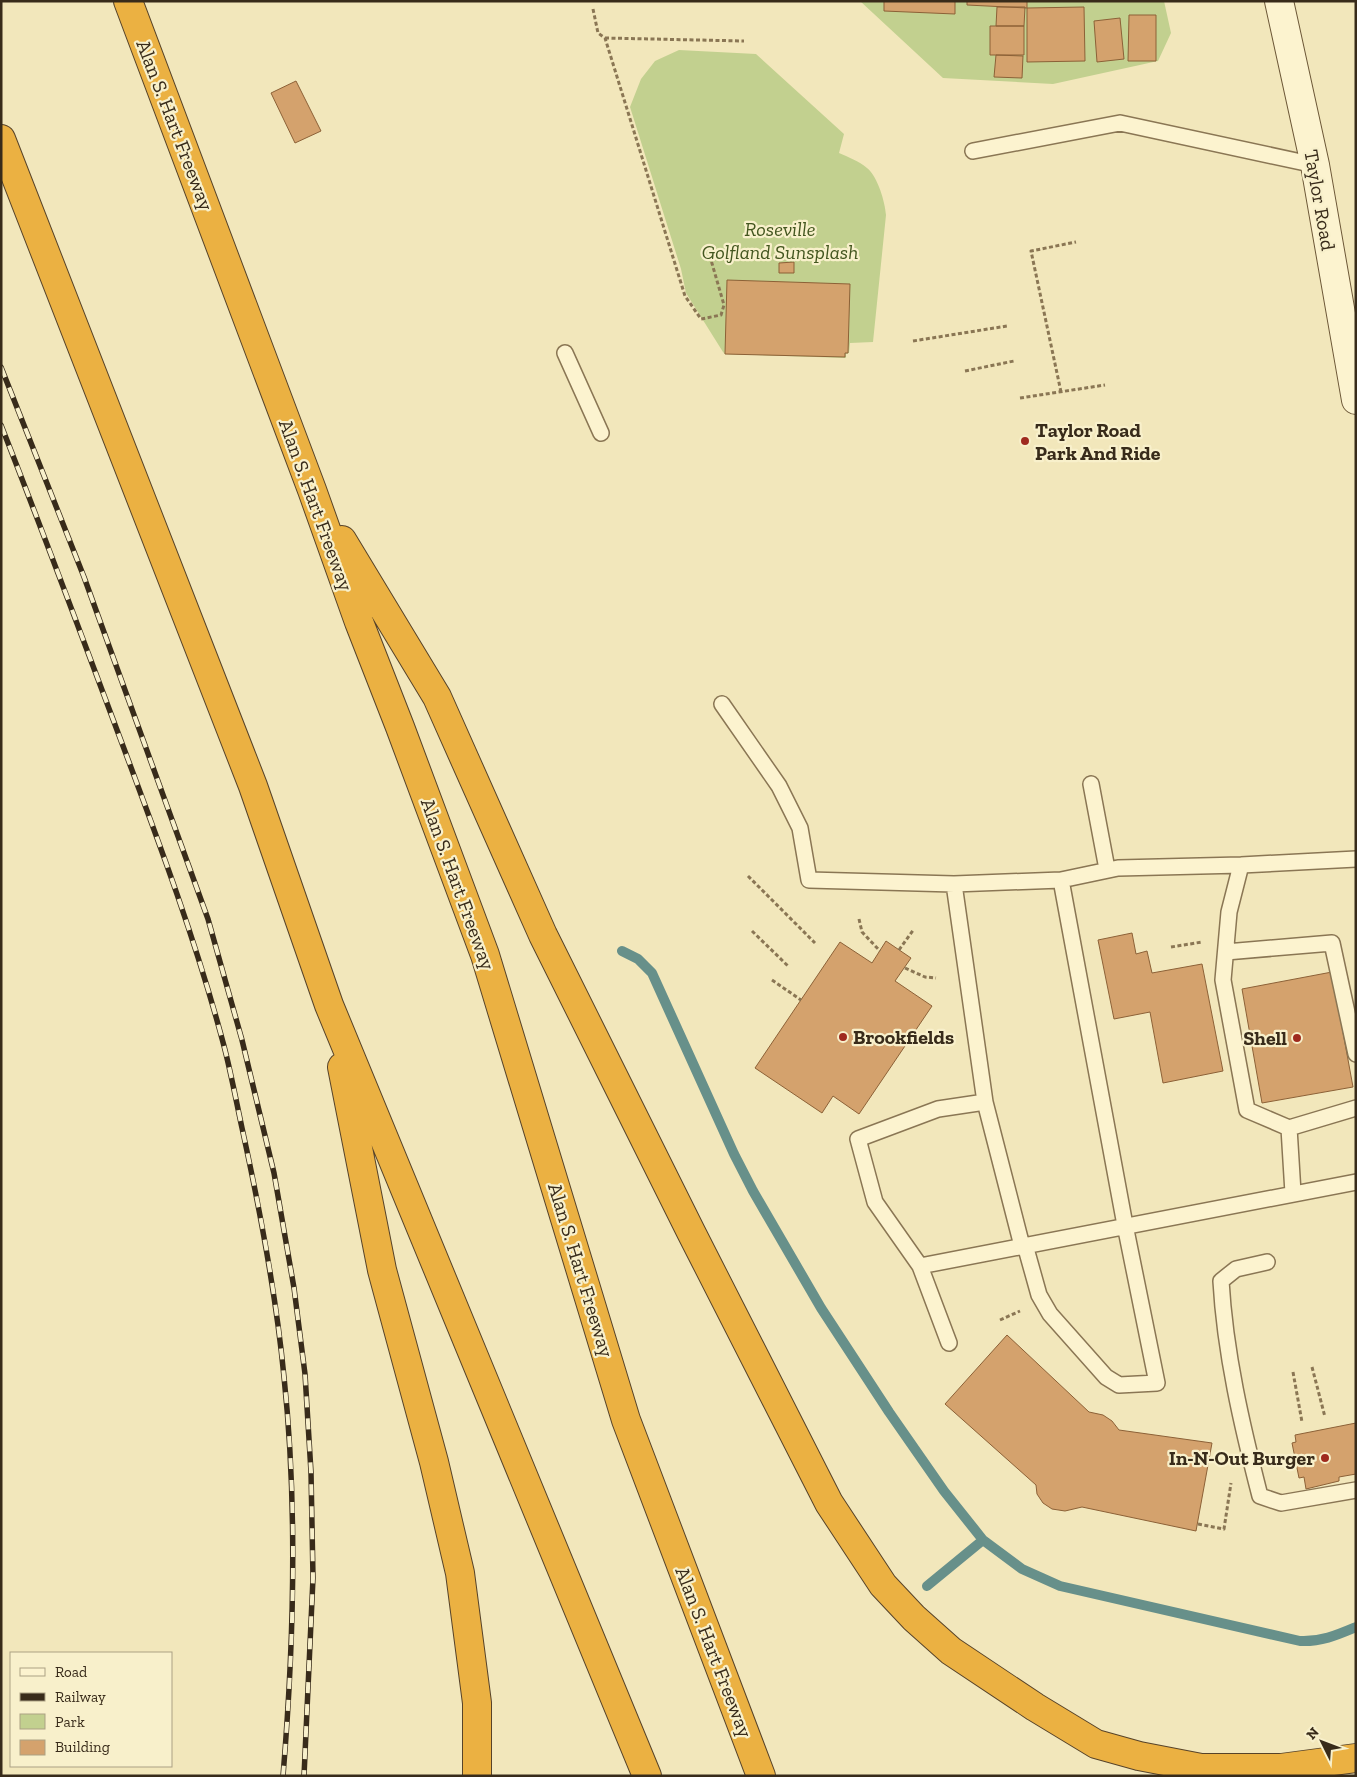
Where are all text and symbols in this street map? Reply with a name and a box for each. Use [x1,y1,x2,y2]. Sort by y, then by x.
street label: Alan S. Hart Freeway [131,36,219,215]
street label: Taylor Road [1299,148,1341,252]
park label: Roseville Golfland Sunsplash [702,217,858,264]
street label: Alan S. Hart Freeway [274,416,359,595]
place label: Taylor Road Park And Ride [1035,418,1161,465]
marker: Taylor Road Park And Ride [1019,435,1031,447]
street label: Alan S. Hart Freeway [416,795,501,974]
place label: Brookfields [853,1025,954,1049]
place label: Shell [1243,1026,1287,1050]
marker: Brookfields [837,1031,849,1043]
marker: Shell [1291,1032,1303,1044]
street label: Alan S. Hart Freeway [543,1180,619,1361]
place label: In-N-Out Burger [1169,1446,1315,1470]
marker: In-N-Out Burger [1319,1452,1331,1464]
street label: Alan S. Hart Freeway [670,1563,758,1742]
legend [10,1652,172,1767]
text: Road [55,1663,88,1681]
text: Railway [55,1688,106,1706]
text: Park [55,1713,85,1731]
north arrow [1297,1717,1347,1767]
text: N [1303,1724,1323,1743]
text: Building [55,1738,110,1756]

